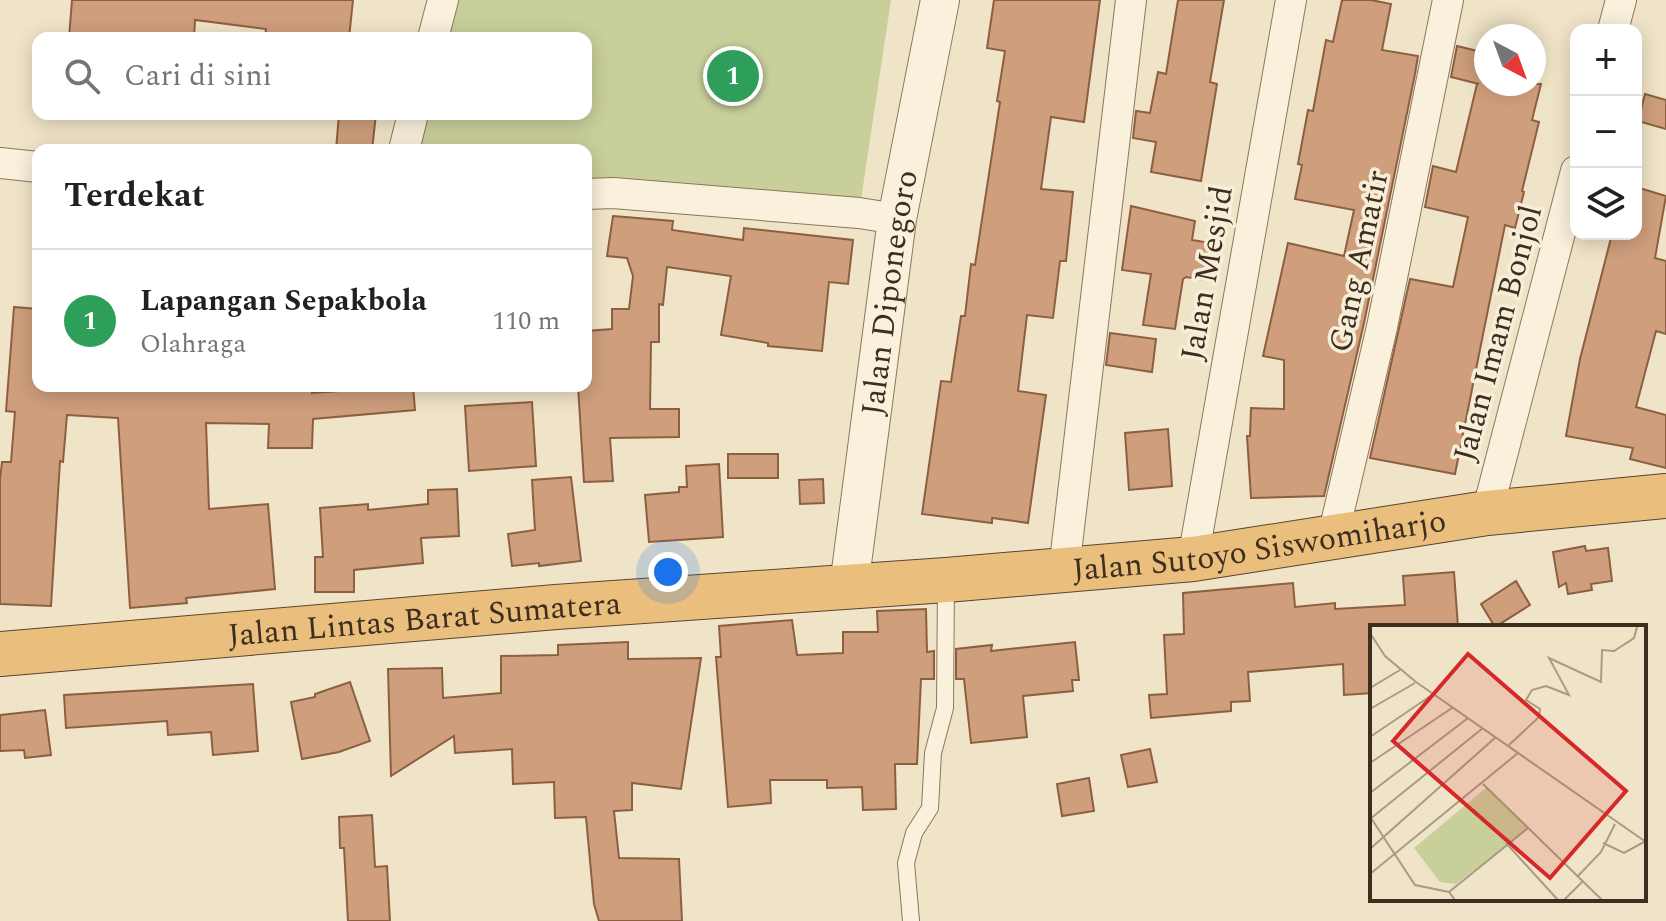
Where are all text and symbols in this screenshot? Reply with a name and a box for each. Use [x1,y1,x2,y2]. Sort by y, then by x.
north arrow [1474,24,1546,96]
map controls [1570,24,1642,240]
button: + [1570,24,1642,96]
search box [32,32,592,120]
pin: 1 [707,46,759,106]
text: Cari di sini [124,53,272,99]
icon: search [60,54,104,98]
button: − [1570,96,1642,168]
street label: Jalan Diponegoro [849,166,932,419]
street label: Gang Amatir [1316,166,1403,357]
button: layers [1570,168,1642,240]
text: Terdekat [64,170,205,222]
street label: Jalan Mesjid [1168,182,1247,364]
street label: Jalan Imam Bonjol [1441,200,1556,467]
text: Lapangan Sepakbola [140,278,427,324]
text: 1 [83,301,97,341]
text: 110 m [492,301,560,341]
text: Olahraga [140,324,246,364]
street label: Jalan Sutoyo Siswomiharjo [1070,497,1450,595]
your location [648,552,688,592]
street label: Jalan Lintas Barat Sumatera [226,580,623,661]
inset map [1370,625,1646,901]

